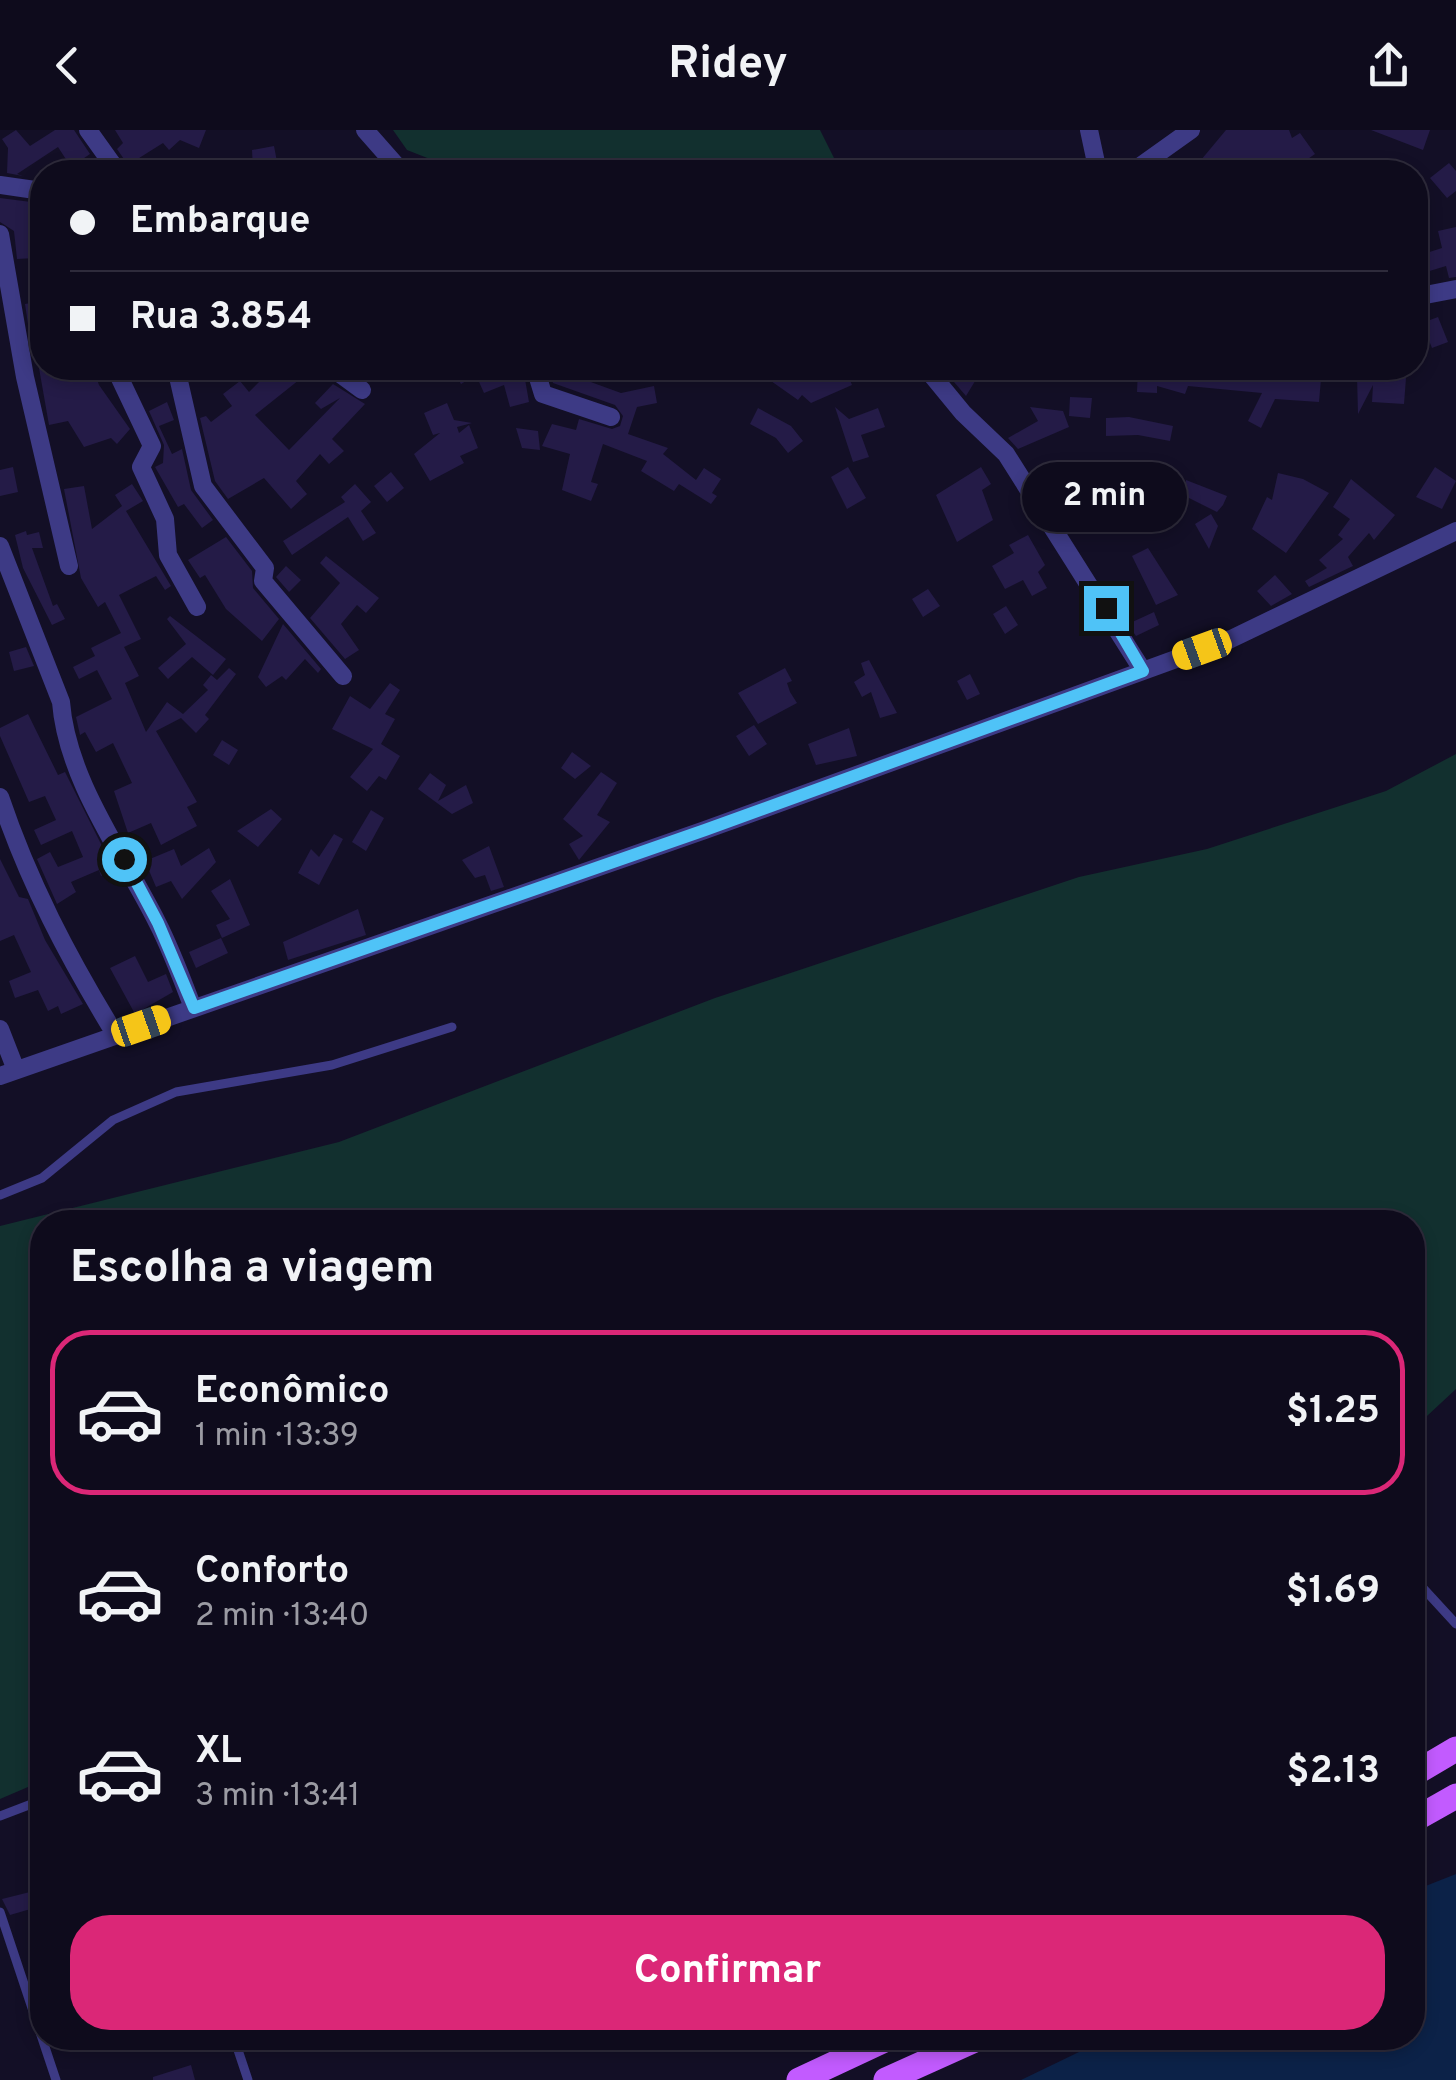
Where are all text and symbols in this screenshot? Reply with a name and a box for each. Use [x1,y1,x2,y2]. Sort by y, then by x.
text: Ridey [668,37,788,94]
icon: back [40,38,95,93]
icon: share [1361,38,1416,93]
text: Embarque [130,198,310,247]
text: Rua 3.854 [130,294,312,343]
callout: 2 min [1024,463,1188,533]
text: 2 min [1063,477,1146,517]
route end [1084,586,1129,631]
car [1169,625,1235,673]
route start [102,837,147,882]
car [108,1002,174,1050]
text: Escolha a viagem [70,1241,435,1298]
icon: car [75,1368,165,1458]
text: Econômico [195,1368,390,1417]
text: $1.25 [1286,1388,1380,1437]
text: 1 min · 13:39 [195,1417,359,1457]
icon: car [75,1548,165,1638]
text: Conforto [195,1548,349,1597]
text: $1.69 [1286,1568,1380,1617]
text: 2 min · 13:40 [195,1597,369,1637]
icon: car [75,1728,165,1818]
text: XL [195,1728,242,1777]
text: $2.13 [1287,1748,1380,1797]
text: 3 min · 13:41 [195,1777,360,1817]
button: Confirmar [70,1915,1385,2030]

